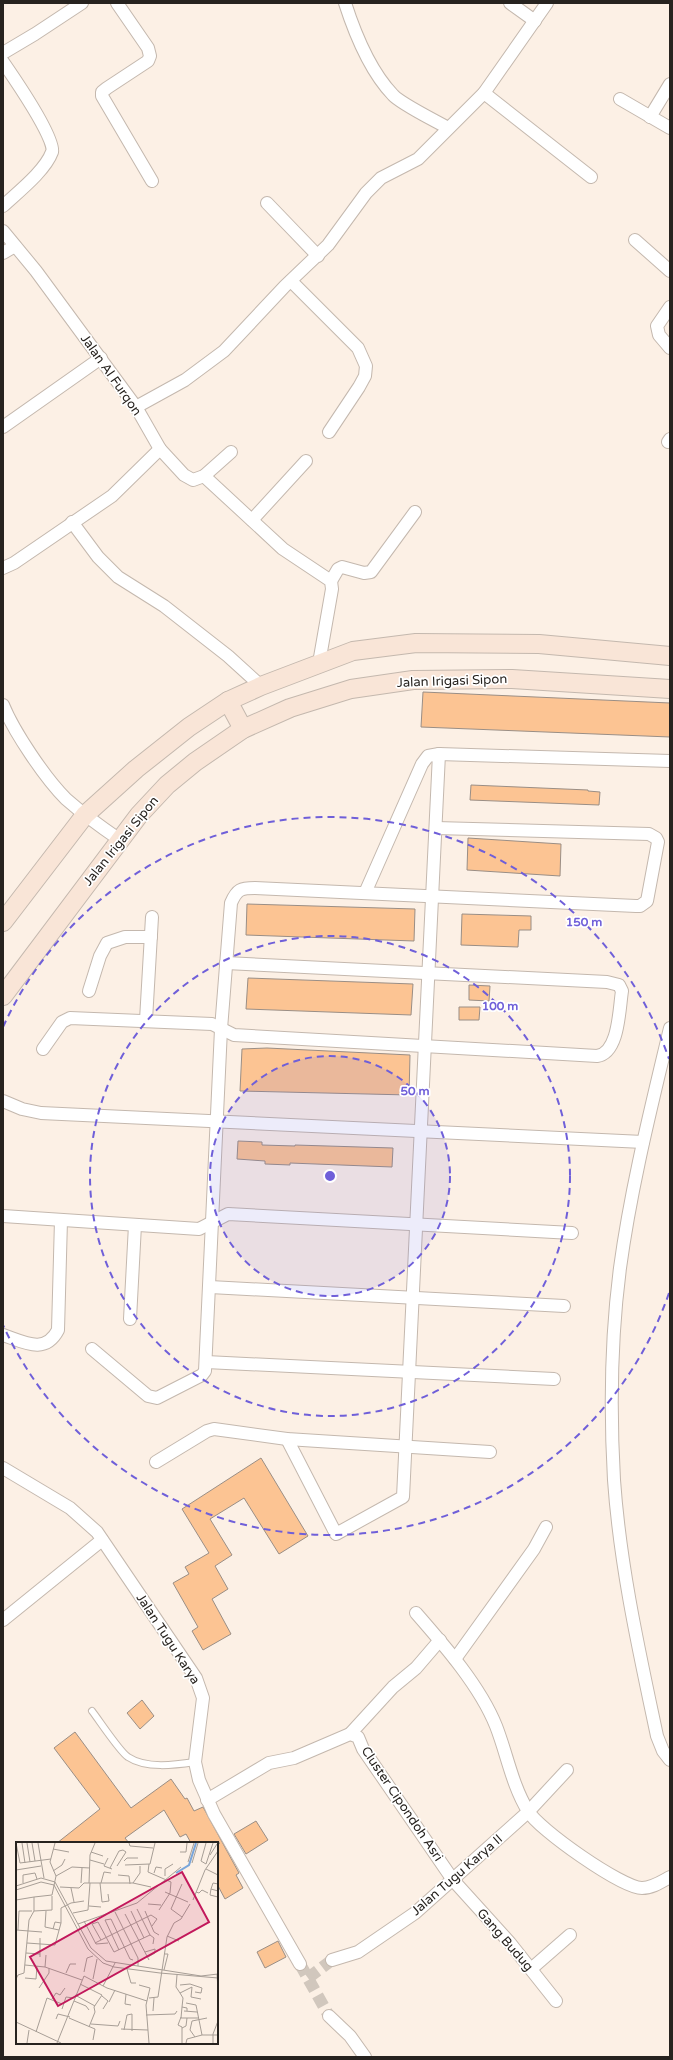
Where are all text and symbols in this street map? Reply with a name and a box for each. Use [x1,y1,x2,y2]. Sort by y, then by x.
street label: Jalan Al Furqon [77,331,145,419]
street label: Jalan Irigasi Sipon [396,671,508,691]
street label: Jalan Irigasi Sipon [80,793,162,889]
text: 150 m [566,915,602,929]
text: 100 m [482,999,518,1013]
text: 50 m [400,1084,430,1098]
centre of rings [323,1169,337,1183]
street label: Jalan Tugu Karya [133,1591,203,1687]
street label: Cluster Cipondoh Asri [358,1744,446,1864]
street label: Jalan Tugu Karya II [408,1831,506,1919]
inset map [16,1842,218,2044]
street label: Gang Budug [473,1905,537,1975]

